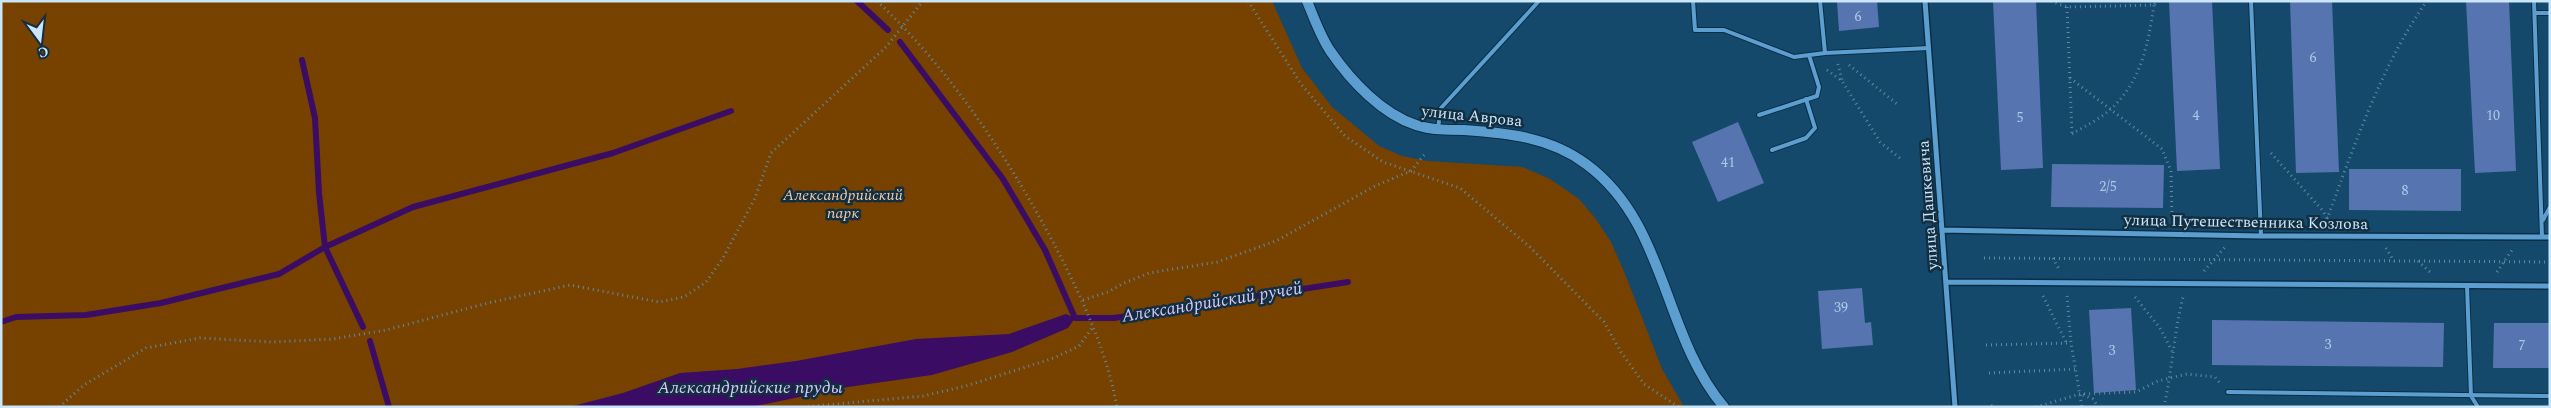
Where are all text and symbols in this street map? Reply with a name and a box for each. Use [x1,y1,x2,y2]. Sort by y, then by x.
house number: 6 [1855,6,1862,27]
north arrow [15,15,65,65]
text: С [36,41,51,64]
house number: 6 [2310,47,2317,68]
street label: улица Аврова [1419,99,1524,133]
house number: 4 [2193,105,2200,126]
house number: 10 [2486,105,2500,126]
house number: 5 [2017,107,2024,128]
street label: улица Дашкевича [1911,139,1945,272]
house number: 41 [1721,152,1735,173]
house number: 2/5 [2099,176,2117,197]
house number: 8 [2402,180,2409,201]
park label: Александрийский парк [782,183,904,225]
street label: улица Путешественника Козлова [2123,208,2369,236]
water label: Александрийский ручей [1119,274,1305,330]
house number: 39 [1834,297,1848,318]
house number: 3 [2325,334,2332,355]
house number: 7 [2519,335,2526,356]
house number: 3 [2109,340,2116,361]
water label: Александрийские пруды [656,374,843,401]

